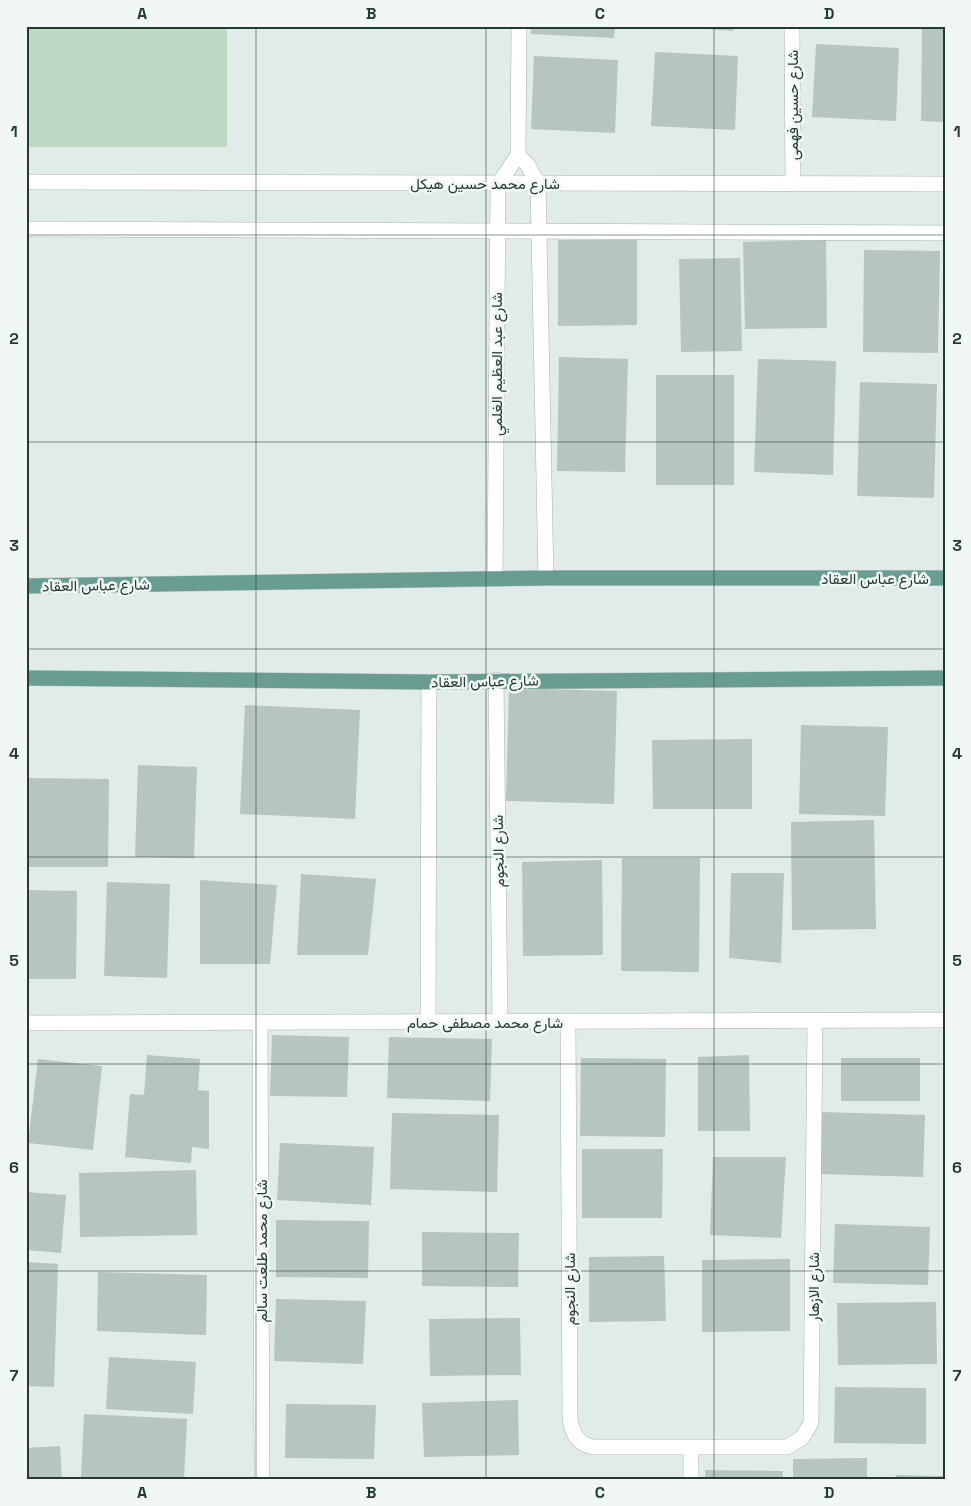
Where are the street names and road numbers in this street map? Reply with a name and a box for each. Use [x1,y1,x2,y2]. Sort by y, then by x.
street label: شارع حسين فهمى [783,50,804,160]
street label: شارع محمد حسين هيكل [410,174,560,195]
street label: شارع عبد العظيم الغلمي [487,292,510,436]
street label: شارع عباس العقاد [821,569,929,590]
street label: شارع عباس العقاد [42,575,150,597]
street label: شارع عباس العقاد [431,671,539,693]
street label: شارع النجوم [488,814,510,888]
street label: شارع محمد مصطفى حمام [407,1013,563,1034]
street label: شارع محمد طلعت سالم [252,1179,273,1323]
street label: شارع النجوم [560,1252,581,1325]
street label: شارع الازهار [804,1252,825,1323]

